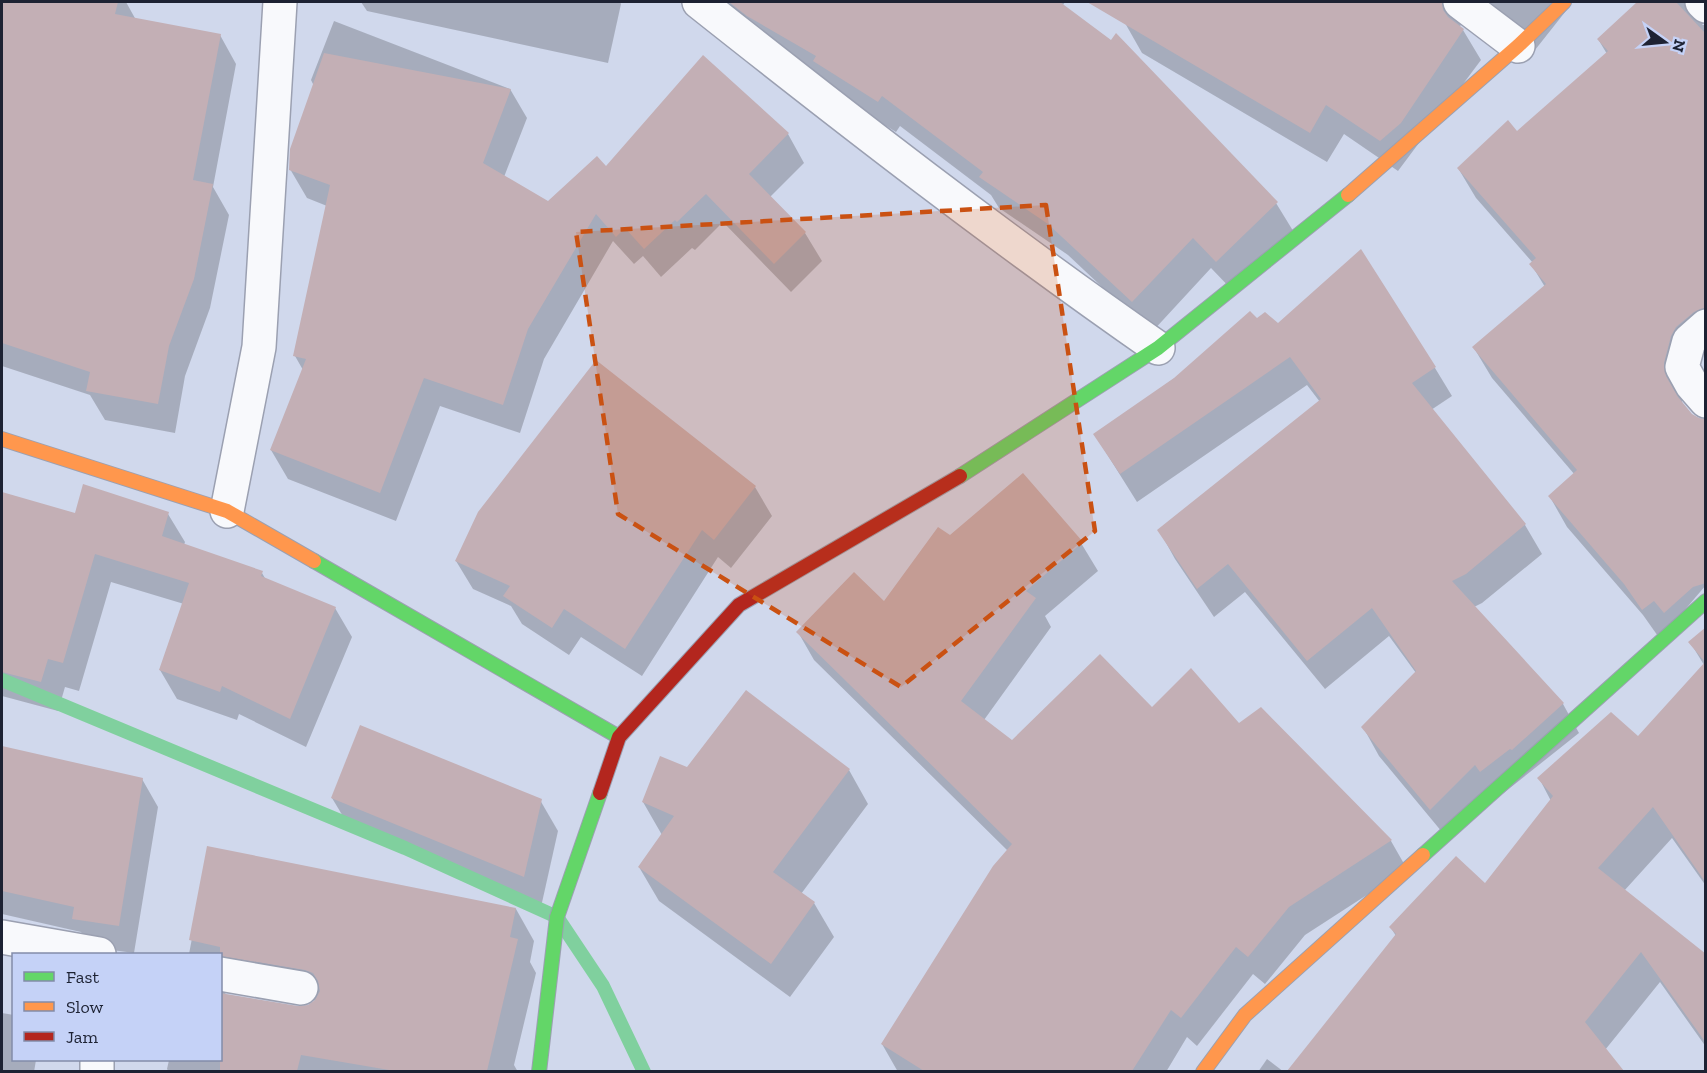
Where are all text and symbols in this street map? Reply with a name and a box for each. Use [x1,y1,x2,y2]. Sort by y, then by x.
north arrow [1635,12,1695,72]
text: N [1668,37,1690,54]
legend [12,953,222,1061]
text: Fast [66,966,99,988]
text: Slow [66,996,103,1018]
text: Jam [66,1026,98,1048]

